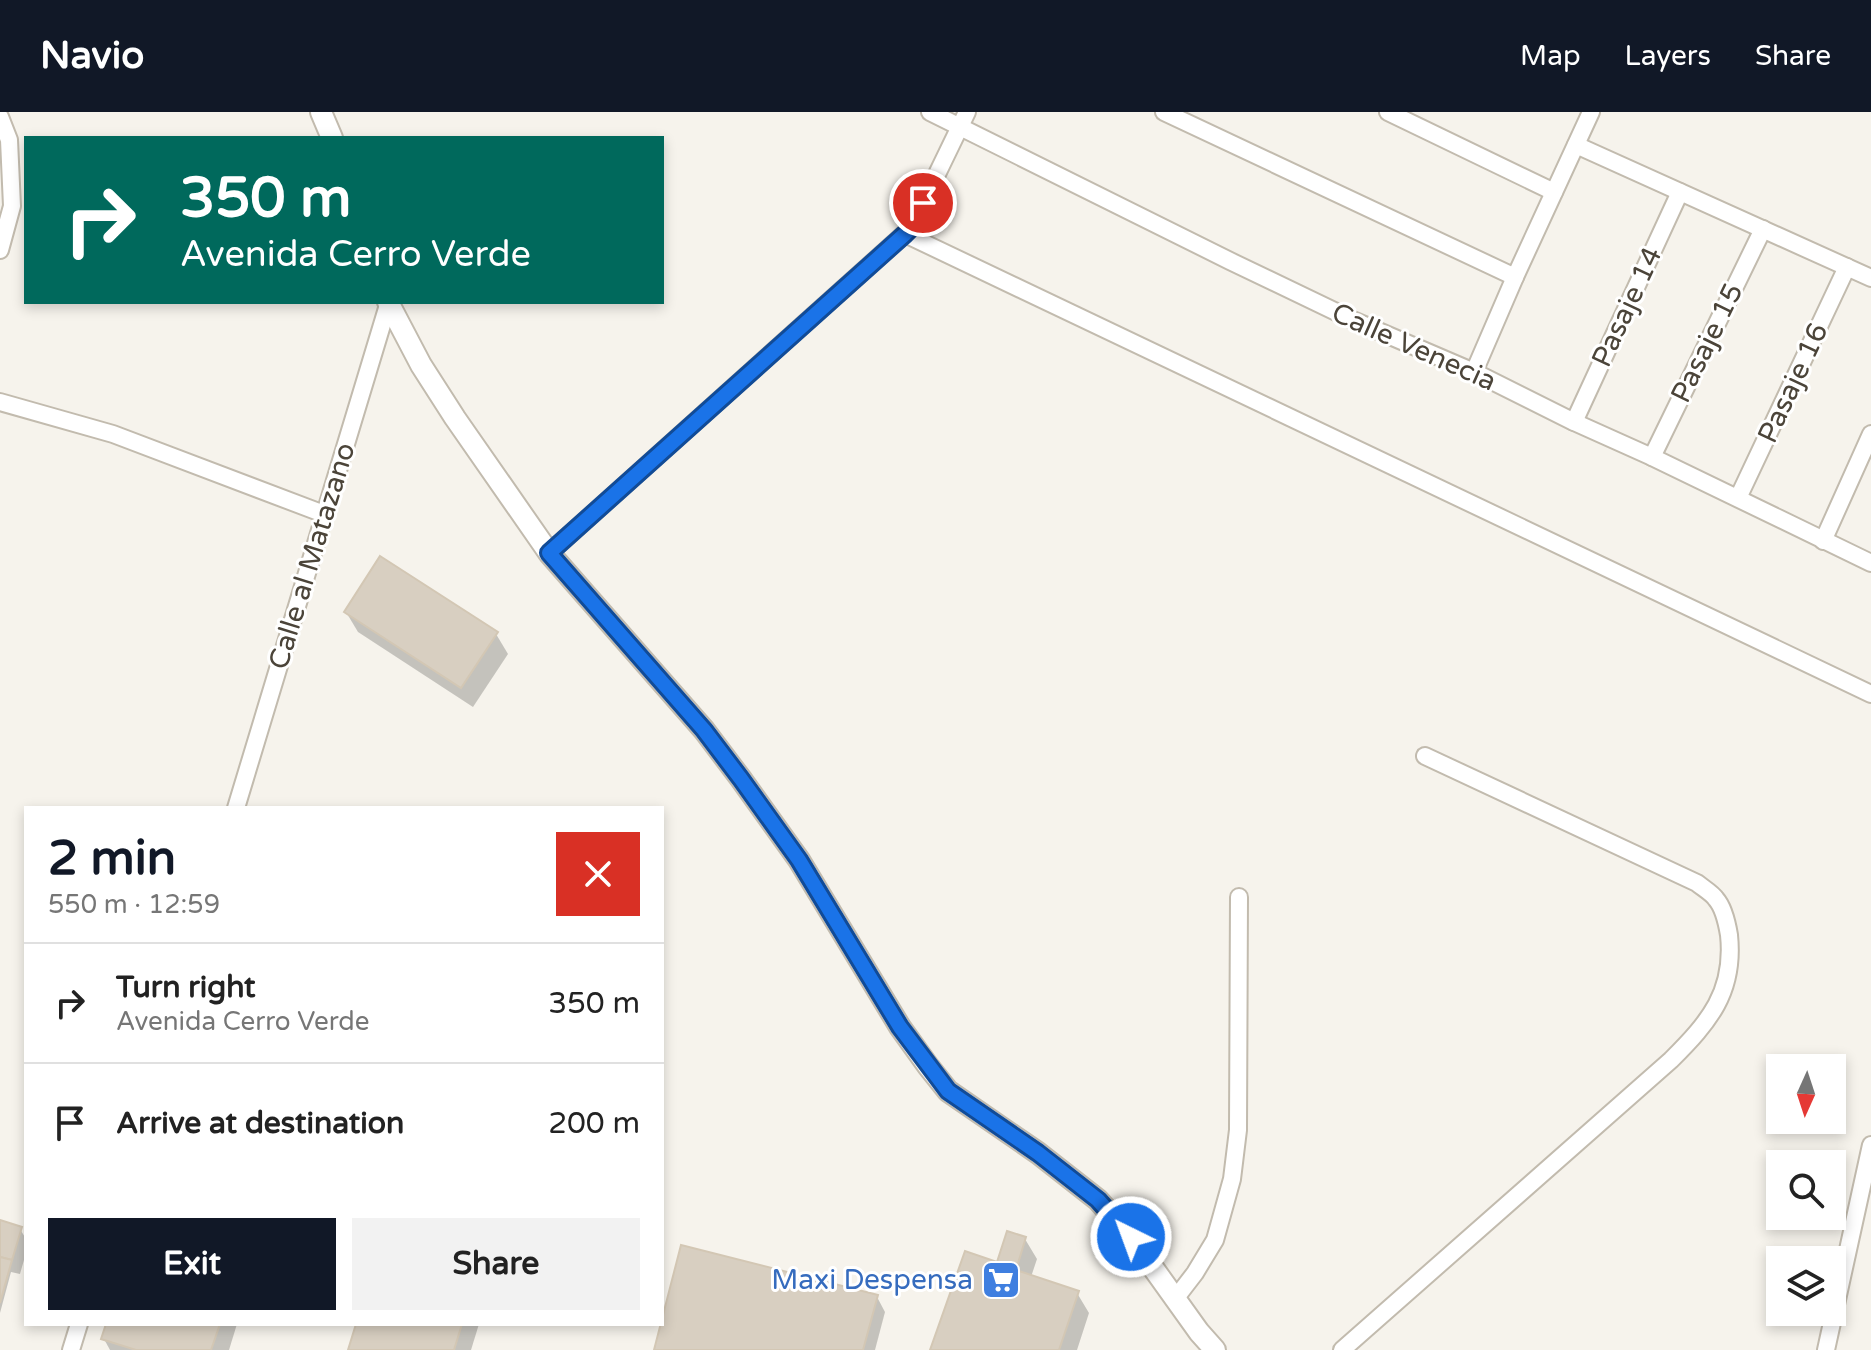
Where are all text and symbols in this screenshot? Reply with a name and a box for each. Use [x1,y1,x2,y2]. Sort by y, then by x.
text: Navio [40,33,144,79]
text: Map [1520,39,1581,73]
text: Layers [1625,39,1711,73]
text: Share [1755,39,1831,73]
text: 350 m [180,165,351,232]
icon: right [48,168,152,272]
pin [889,169,957,237]
icon: arrive [901,181,945,225]
text: Avenida Cerro Verde [180,233,531,276]
street label: Pasaje 14 [1584,242,1670,372]
street label: Pasaje 15 [1664,278,1750,408]
street label: Calle Venecia [1326,296,1502,398]
street label: Pasaje 16 [1750,318,1836,448]
street label: Calle al Matazano [261,439,363,673]
text: 2 min [48,830,176,888]
button: close [556,832,640,916]
text: 550 m · 12:59 [48,889,220,920]
text: Turn right [116,969,256,1006]
icon: right [48,981,92,1025]
text: 350 m [548,985,640,1022]
text: Avenida Cerro Verde [116,1006,369,1037]
north arrow [1766,1054,1846,1134]
map controls [1766,1054,1846,1326]
icon: arrive [48,1101,92,1145]
text: Arrive at destination [116,1105,404,1142]
text: 200 m [548,1105,640,1142]
button: search [1766,1150,1846,1230]
position arrow [1089,1195,1173,1279]
button: Exit [48,1218,336,1310]
button: Share [352,1218,640,1310]
button: layers [1766,1246,1846,1326]
supermarket icon: Maxi Despensa [980,1259,1022,1301]
place label: Maxi Despensa [771,1263,973,1297]

